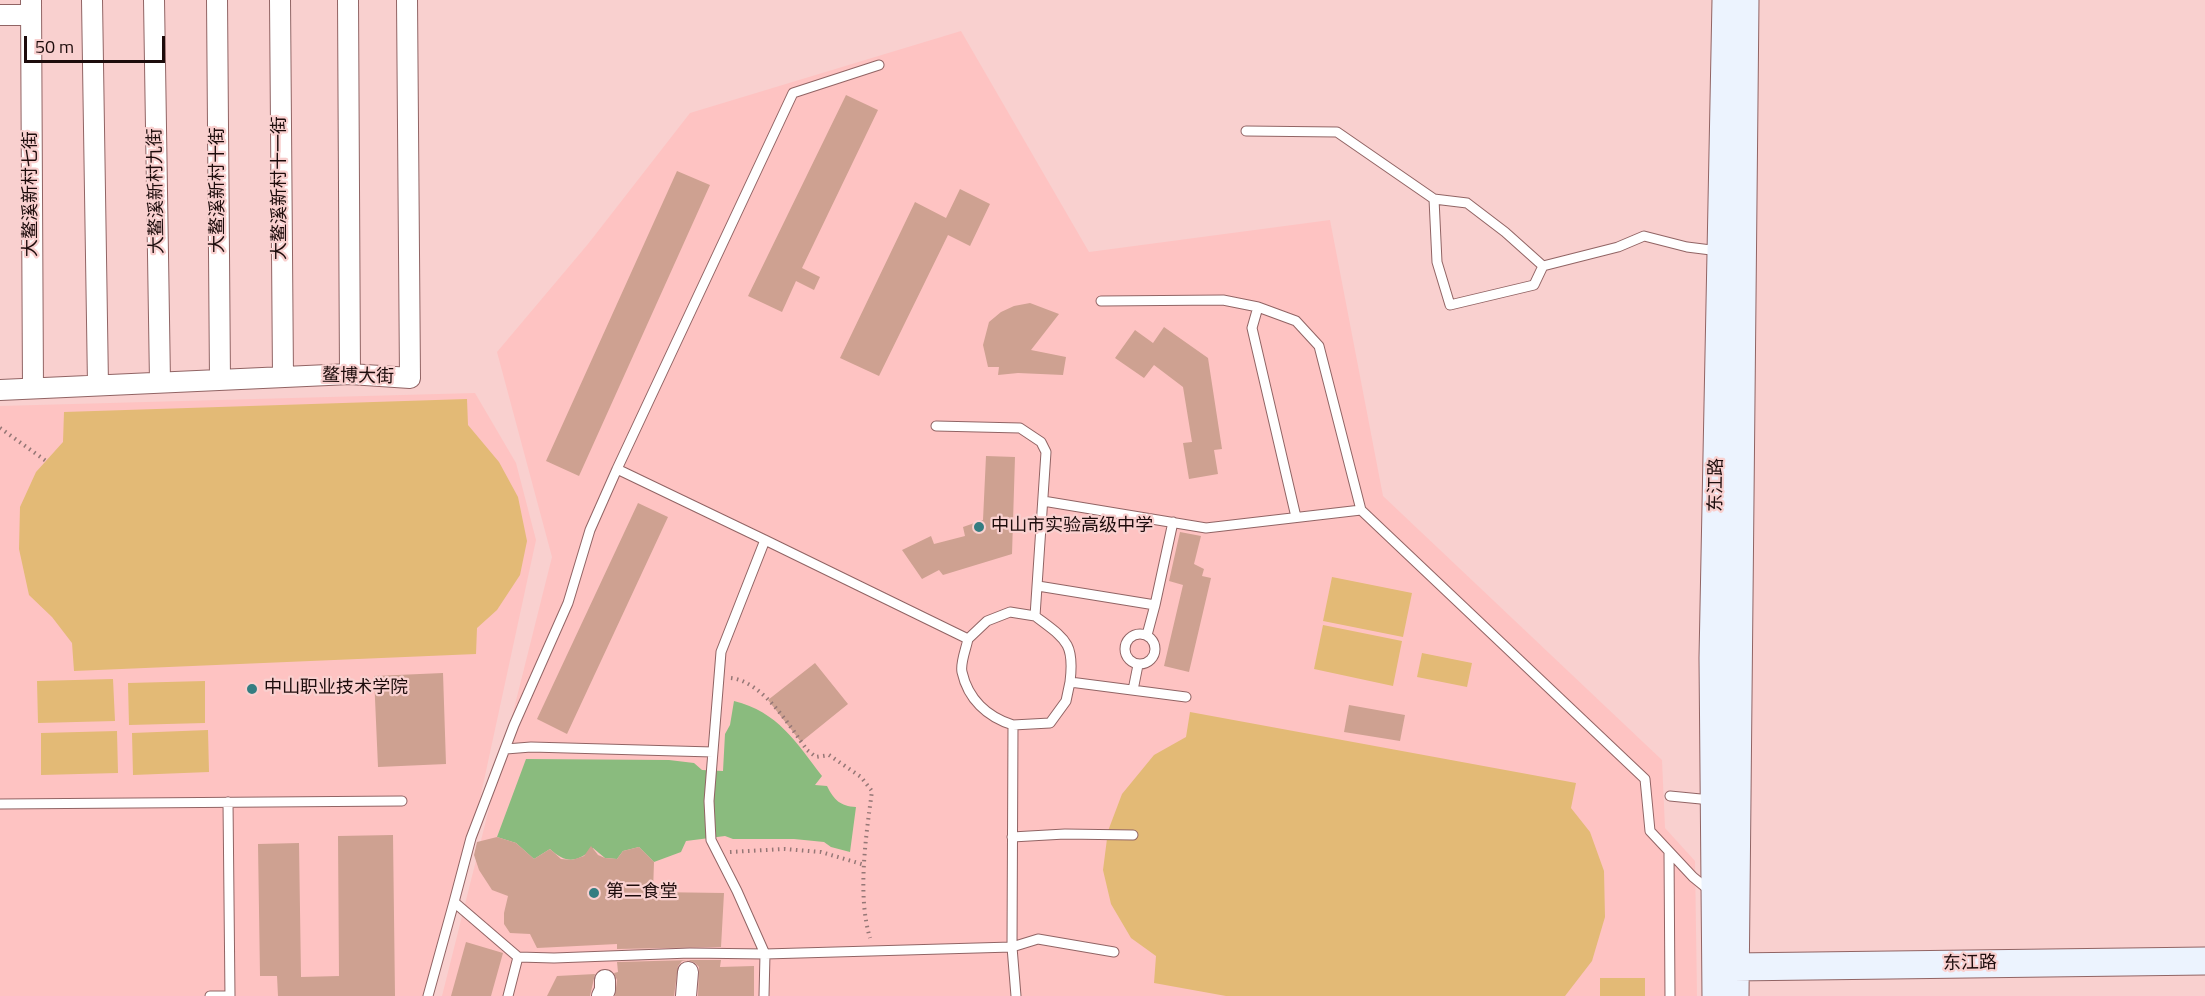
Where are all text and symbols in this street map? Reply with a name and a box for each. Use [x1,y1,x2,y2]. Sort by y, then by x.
scale bar [27,24,168,62]
text: 50 m [35,33,74,60]
street label: 大鳌溪新村十一街 [270,116,292,260]
street label: 大鳌溪新村十街 [208,127,230,253]
street label: 大鳌溪新村九街 [145,128,169,254]
street label: 大鳌溪新村七街 [21,131,43,257]
street label: 鳌博大街 [322,366,394,388]
street label: 东江路 [1706,458,1728,512]
place label: 中山市实验高级中学 [991,516,1153,538]
marker: 中山市实验高级中学 [972,520,986,534]
place label: 中山职业技术学院 [264,678,408,700]
marker: 中山职业技术学院 [245,682,259,696]
place label: 第二食堂 [606,882,678,904]
marker: 第二食堂 [587,886,601,900]
street label: 东江路 [1943,953,1997,975]

